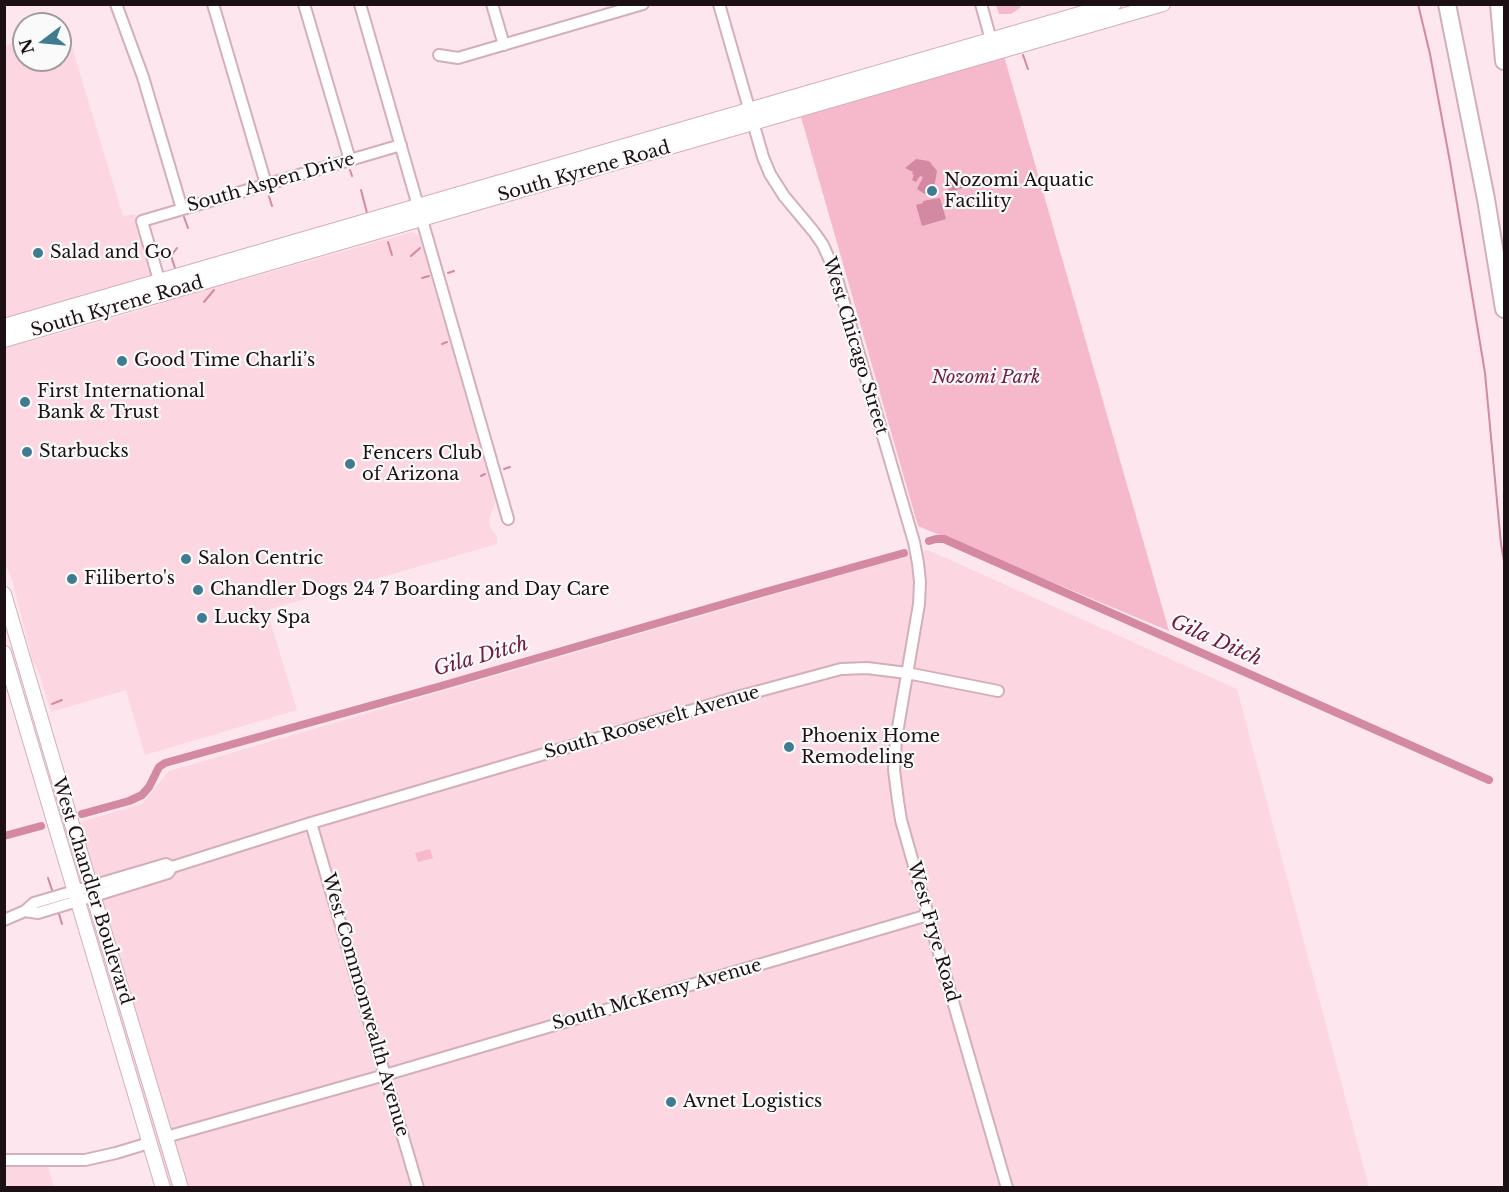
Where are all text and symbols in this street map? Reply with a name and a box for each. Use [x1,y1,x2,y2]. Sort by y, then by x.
north arrow [12,12,72,72]
text: N [15,36,38,56]
street label: South Kyrene Road [495,137,673,207]
street label: South Aspen Drive [185,149,357,217]
place label: Nozomi Aquatic Facility [944,170,1094,213]
marker: Nozomi Aquatic Facility [925,184,939,198]
place label: Salad and Go [50,242,172,264]
marker: Salad and Go [31,246,45,260]
street label: West Chicago Street [818,255,892,437]
street label: South Kyrene Road [28,272,206,342]
place label: Good Time Charli’s [134,350,315,372]
marker: Good Time Charli’s [115,354,129,368]
park label: Nozomi Park [932,367,1040,389]
place label: First International Bank & Trust [37,381,205,424]
marker: First International Bank & Trust [18,395,32,409]
place label: Starbucks [39,441,129,463]
place label: Fencers Club of Arizona [362,443,482,486]
marker: Starbucks [20,445,34,459]
marker: Fencers Club of Arizona [343,457,357,471]
place label: Salon Centric [198,548,323,570]
marker: Salon Centric [179,552,193,566]
place label: Filiberto's [84,568,175,590]
marker: Filiberto's [65,572,79,586]
place label: Chandler Dogs 24 7 Boarding and Day Care [210,579,609,601]
marker: Chandler Dogs 24 7 Boarding and Day Care [191,583,205,597]
place label: Lucky Spa [214,607,310,629]
water label: Gila Ditch [1167,610,1265,672]
marker: Lucky Spa [195,611,209,625]
water label: Gila Ditch [431,632,531,682]
street label: South Roosevelt Avenue [542,682,762,764]
place label: Phoenix Home Remodeling [801,726,940,768]
marker: Phoenix Home Remodeling [782,740,796,754]
street label: West Chandler Boulevard [47,775,137,1007]
street label: West Frye Road [903,859,963,1005]
street label: West Commonwealth Avenue [317,871,413,1139]
street label: South McKemy Avenue [550,955,764,1035]
place label: Avnet Logistics [683,1091,822,1113]
marker: Avnet Logistics [664,1095,678,1109]

